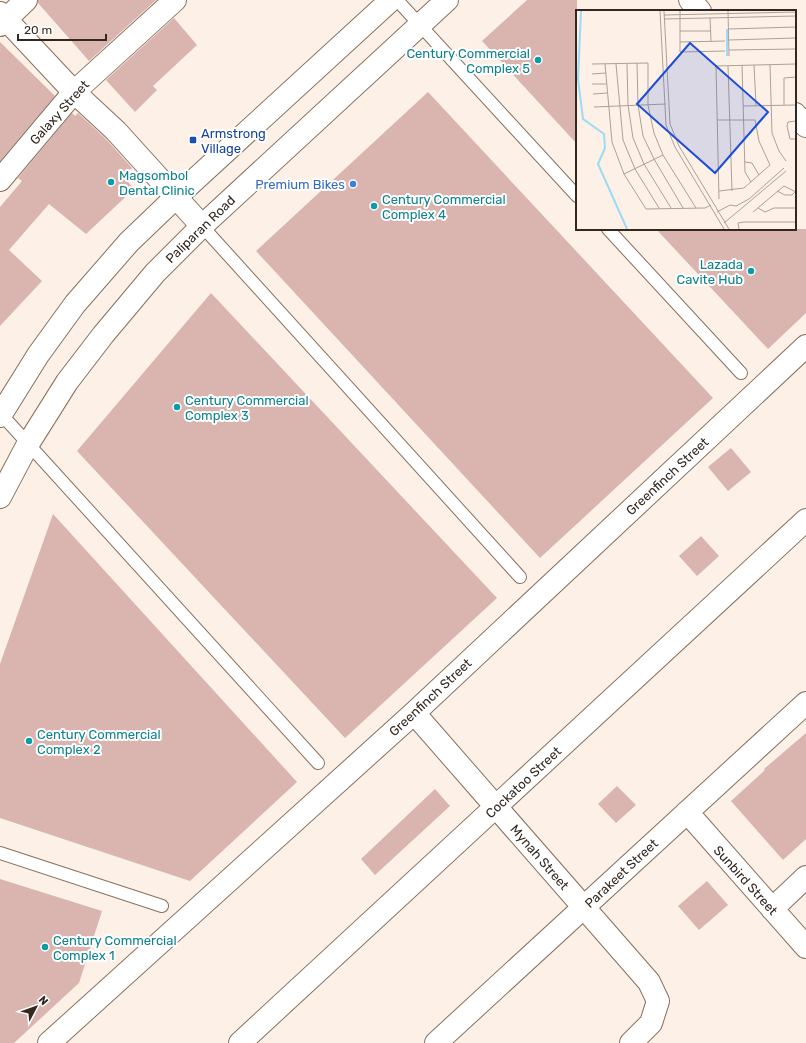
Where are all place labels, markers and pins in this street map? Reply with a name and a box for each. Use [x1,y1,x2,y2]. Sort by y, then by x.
place label: Century Commercial Complex 5 [406,46,530,76]
marker: Century Commercial Complex 5 [533,55,543,65]
place label: Armstrong Village [201,126,266,157]
marker: Armstrong Village [188,135,198,145]
place label: Magsombol Dental Clinic [119,168,195,198]
marker: Magsombol Dental Clinic [106,177,116,187]
place label: Premium Bikes [255,177,345,192]
marker: Premium Bikes [348,179,358,189]
place label: Century Commercial Complex 4 [382,192,506,222]
marker: Century Commercial Complex 4 [369,201,379,211]
place label: Lazada Cavite Hub [677,257,743,287]
marker: Lazada Cavite Hub [746,266,756,276]
place label: Century Commercial Complex 3 [185,393,309,423]
marker: Century Commercial Complex 3 [172,402,182,412]
place label: Century Commercial Complex 2 [37,727,161,757]
marker: Century Commercial Complex 2 [24,736,34,746]
place label: Century Commercial Complex 1 [53,933,177,963]
marker: Century Commercial Complex 1 [40,942,50,952]

